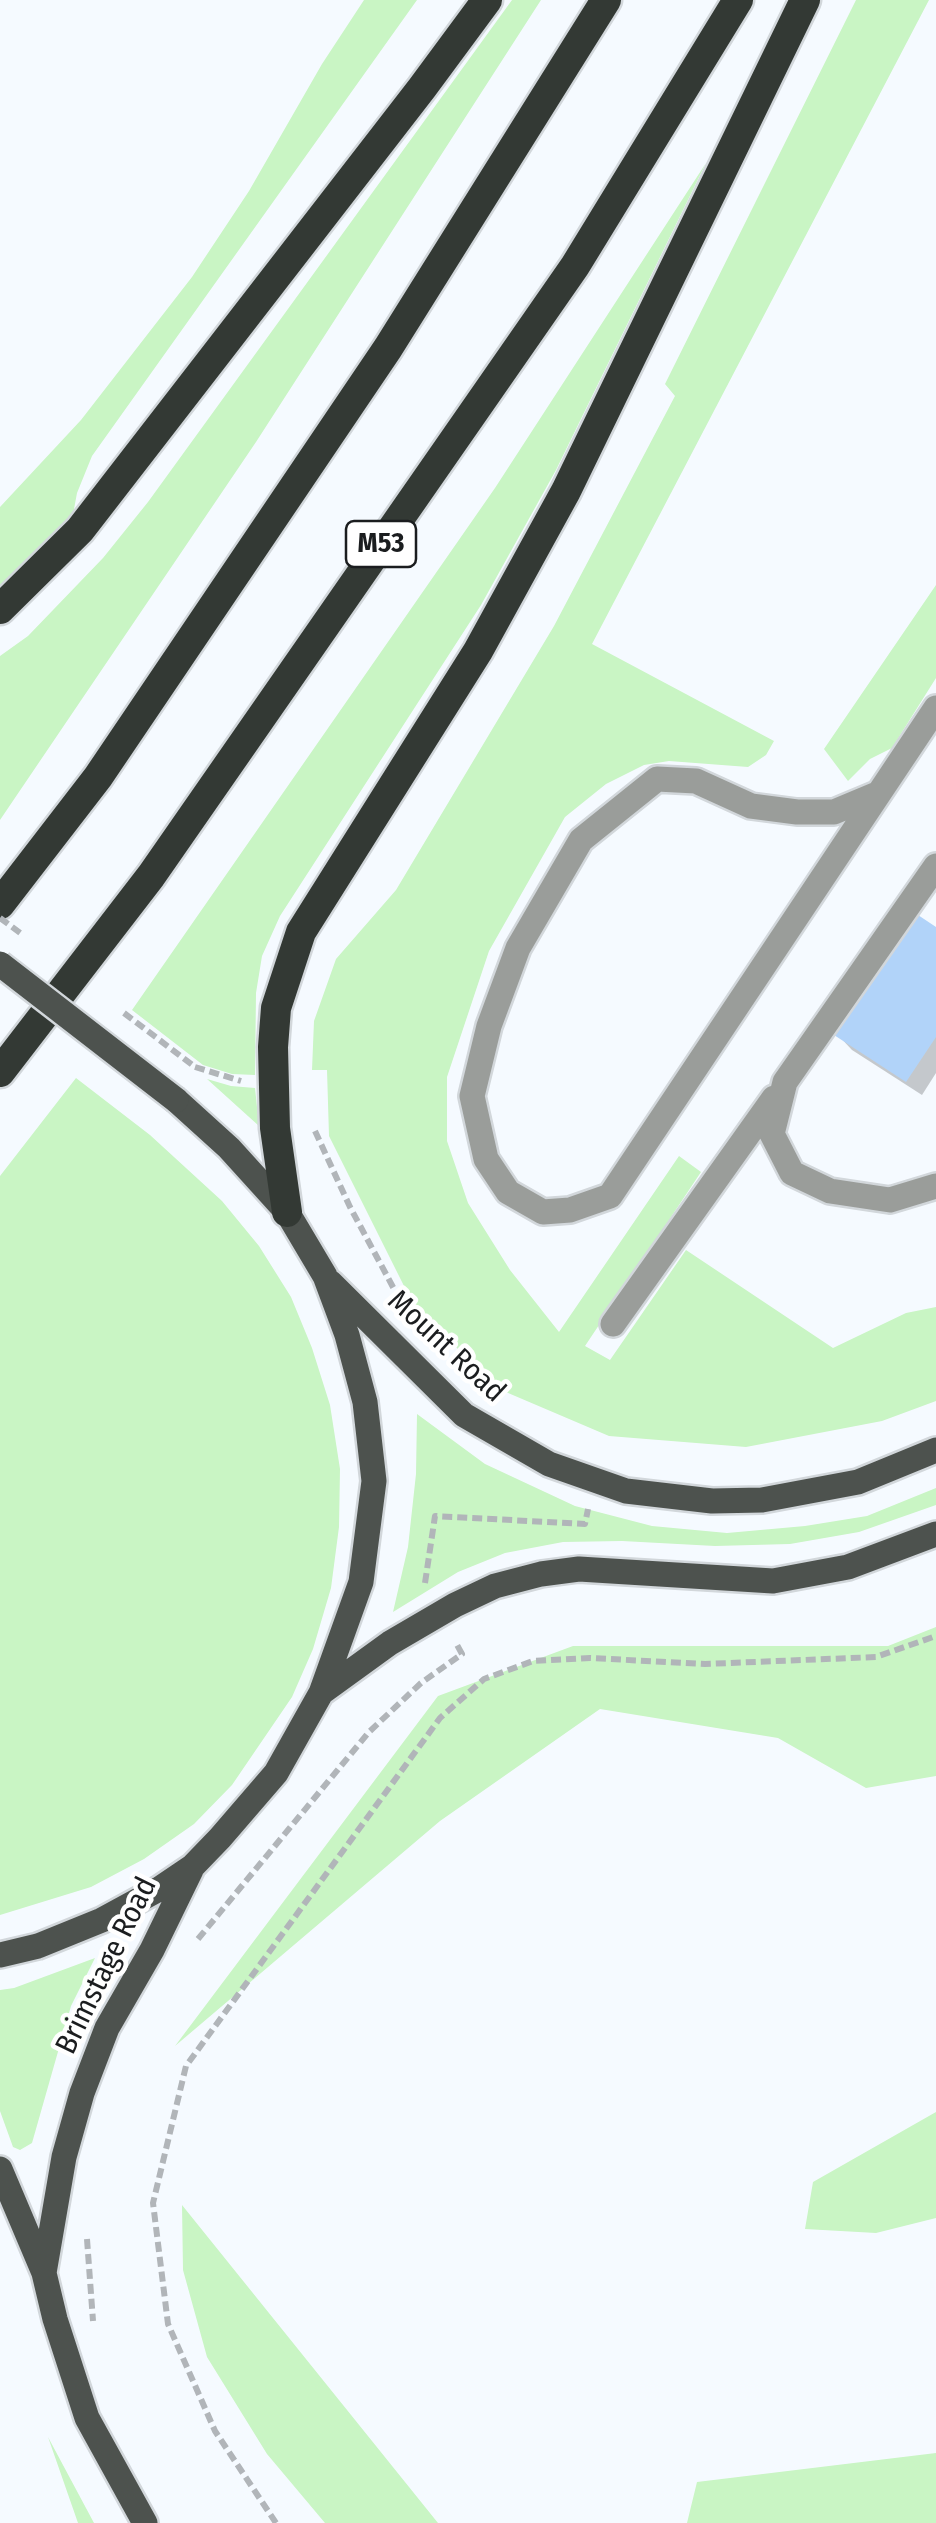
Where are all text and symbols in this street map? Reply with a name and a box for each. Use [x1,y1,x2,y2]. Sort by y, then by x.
road number: M53 [346,521,416,567]
street label: Mount Road [380,1283,512,1411]
street label: Brimstage Road [49,1872,165,2060]

